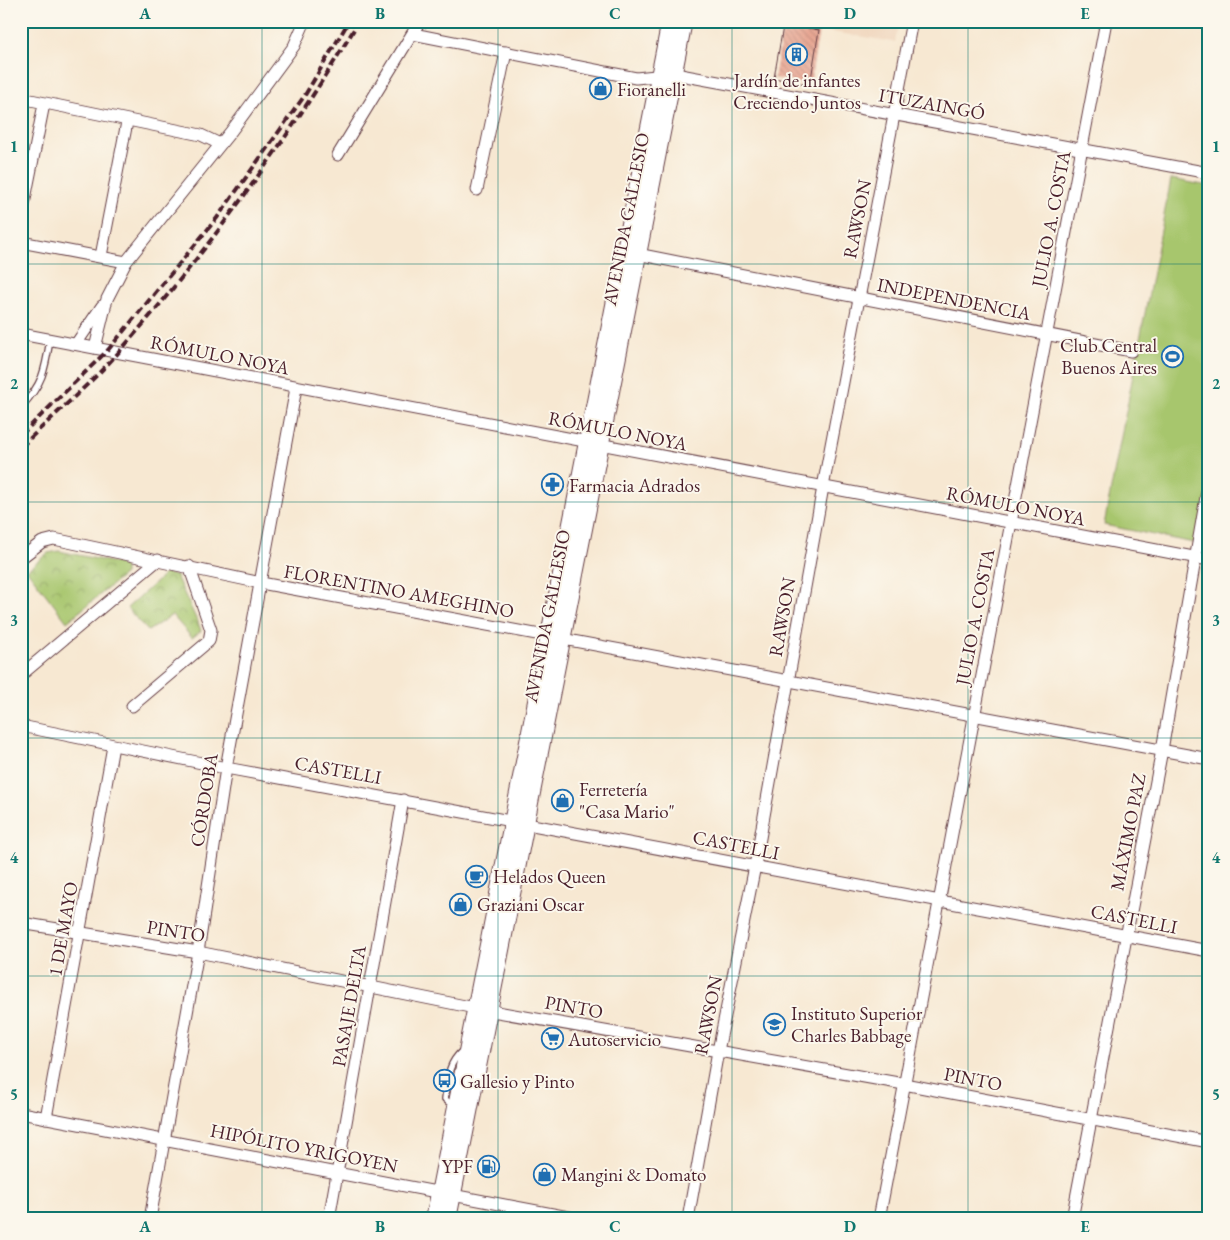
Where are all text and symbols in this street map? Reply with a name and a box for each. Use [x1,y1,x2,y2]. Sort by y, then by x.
text: A [138,3,151,24]
text: B [375,3,385,24]
text: C [609,3,621,24]
text: D [844,3,856,24]
text: E [1080,3,1090,24]
building icon: Jardín de infantes Creciendo Juntos [785,42,809,66]
place label: Jardín de infantes Creciendo Juntos [732,68,861,115]
shop icon: Fioranelli [589,77,613,101]
place label: Fioranelli [617,77,686,102]
street label: ITUZAINGÓ [877,82,987,126]
street label: AVENIDA GALLESIO [597,130,655,309]
text: 1 [10,136,18,157]
text: 1 [1212,136,1220,157]
street label: JULIO A. COSTA [1025,148,1077,291]
street label: RAWSON [837,177,877,261]
street label: INDEPENDENCIA [875,272,1034,326]
street label: RÓMULO NOYA [148,329,292,381]
place label: Club Central Buenos Aires [1060,333,1157,380]
sports icon: Club Central Buenos Aires [1161,344,1185,368]
text: 2 [10,373,19,394]
text: 2 [1212,373,1221,394]
street label: RÓMULO NOYA [546,405,690,457]
pharmacy icon: Farmacia Adrados [541,473,565,497]
place label: Farmacia Adrados [569,473,700,498]
street label: RÓMULO NOYA [944,480,1088,532]
street label: AVENIDA GALLESIO [518,527,576,706]
street label: JULIO A. COSTA [949,546,1001,689]
street label: FLORENTINO AMEGHINO [282,558,516,624]
street label: RAWSON [763,575,801,659]
text: 3 [10,610,18,631]
text: 3 [1212,610,1220,631]
street label: CÓRDOBA [184,750,224,849]
street label: CASTELLI [293,750,384,790]
street label: MÁXIMO PAZ [1104,771,1152,893]
place label: Ferretería "Casa Mario" [579,777,675,824]
shop icon: Ferretería "Casa Mario" [551,788,575,812]
street label: CASTELLI [691,824,782,866]
text: 4 [10,847,19,868]
text: 4 [1212,847,1221,868]
cafe icon: Helados Queen [465,864,489,888]
place label: Helados Queen [493,864,606,889]
street label: 1 DE MAYO [42,880,84,978]
shop icon: Graziani Oscar [449,892,473,916]
place label: Graziani Oscar [477,892,585,917]
street label: CASTELLI [1089,898,1180,940]
street label: PINTO [145,914,207,948]
street label: PASAJE DELTA [326,942,372,1069]
street label: RAWSON [688,973,728,1057]
street label: PINTO [543,990,605,1024]
place label: Instituto Superior Charles Babbage [791,1001,923,1048]
school or university icon: Instituto Superior Charles Babbage [763,1012,787,1036]
supermarket icon: Autoservicio [540,1027,564,1051]
place label: Autoservicio [567,1027,661,1052]
street label: PINTO [942,1061,1004,1097]
bus stop icon: Gallesio y Pinto [432,1069,456,1093]
place label: Gallesio y Pinto [460,1069,575,1094]
text: 5 [10,1084,18,1105]
text: 5 [1212,1084,1220,1105]
street label: HIPÓLITO YRIGOYEN [208,1118,400,1178]
place label: YPF [442,1154,473,1179]
fuel station icon: YPF [477,1154,501,1178]
shop icon: Mangini & Domato [533,1162,557,1186]
place label: Mangini & Domato [561,1162,706,1187]
text: A [138,1216,151,1237]
text: B [375,1216,385,1237]
text: C [609,1216,621,1237]
text: D [844,1216,856,1237]
text: E [1080,1216,1090,1237]

